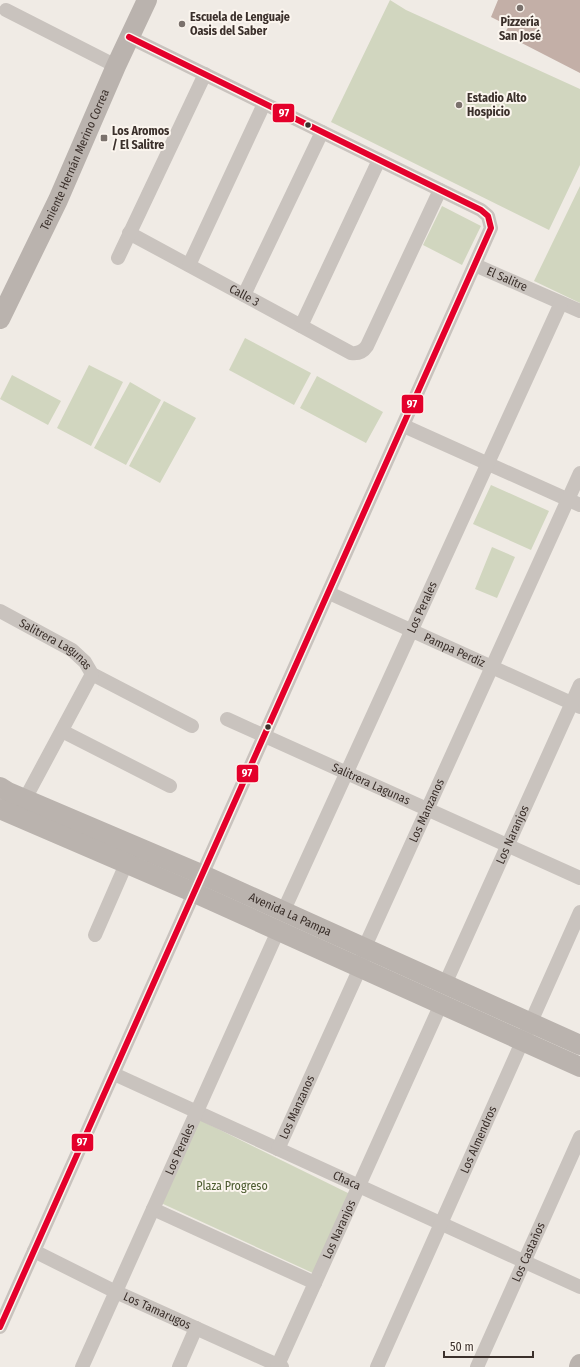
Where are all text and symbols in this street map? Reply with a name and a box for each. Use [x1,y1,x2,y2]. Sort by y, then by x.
marker: Pizzería San José [515,3,525,13]
place label: Escuela de Lenguaje Oasis del Saber [190,10,290,38]
place label: Pizzería San José [499,15,541,43]
marker: Escuela de Lenguaje Oasis del Saber [177,19,187,29]
street label: Teniente Hernán Merino Correa [37,87,112,233]
place label: Estadio Alto Hospicio [467,91,527,119]
marker: Estadio Alto Hospicio [454,100,464,110]
line badge: 97 [272,103,295,123]
text: 97 [279,107,289,120]
unlabelled marker [303,120,313,130]
place label: Los Aromos / El Salitre [112,124,170,152]
marker: Los Aromos / El Salitre [99,133,109,143]
street label: El Salitre [484,264,530,294]
street label: Calle 3 [227,281,262,309]
line badge: 97 [401,394,424,414]
text: 97 [407,398,417,411]
street label: Los Perales [404,579,440,635]
street label: Salitrera Lagunas [17,616,95,672]
street label: Pampa Perdiz [422,630,488,670]
unlabelled marker [263,722,273,732]
street label: Salitrera Lagunas [330,760,412,808]
line badge: 97 [236,764,259,783]
text: 97 [242,767,252,780]
street label: Los Manzanos [406,777,447,845]
street label: Los Naranjos [493,803,532,866]
street label: Avenida La Pampa [247,890,334,939]
street label: Los Manzanos [277,1073,317,1141]
street label: Los Almendros [457,1104,500,1175]
street label: Los Perales [162,1121,198,1177]
line badge: 97 [71,1133,94,1152]
text: 97 [77,1136,87,1149]
street label: Chaca [331,1168,363,1193]
park label: Plaza Progreso [196,1179,268,1193]
street label: Los Naranjos [320,1198,359,1261]
street label: Los Castaños [509,1220,548,1284]
street label: Los Tamarugos [121,1289,193,1332]
scale bar [444,1333,533,1359]
text: 50 m [450,1340,474,1354]

